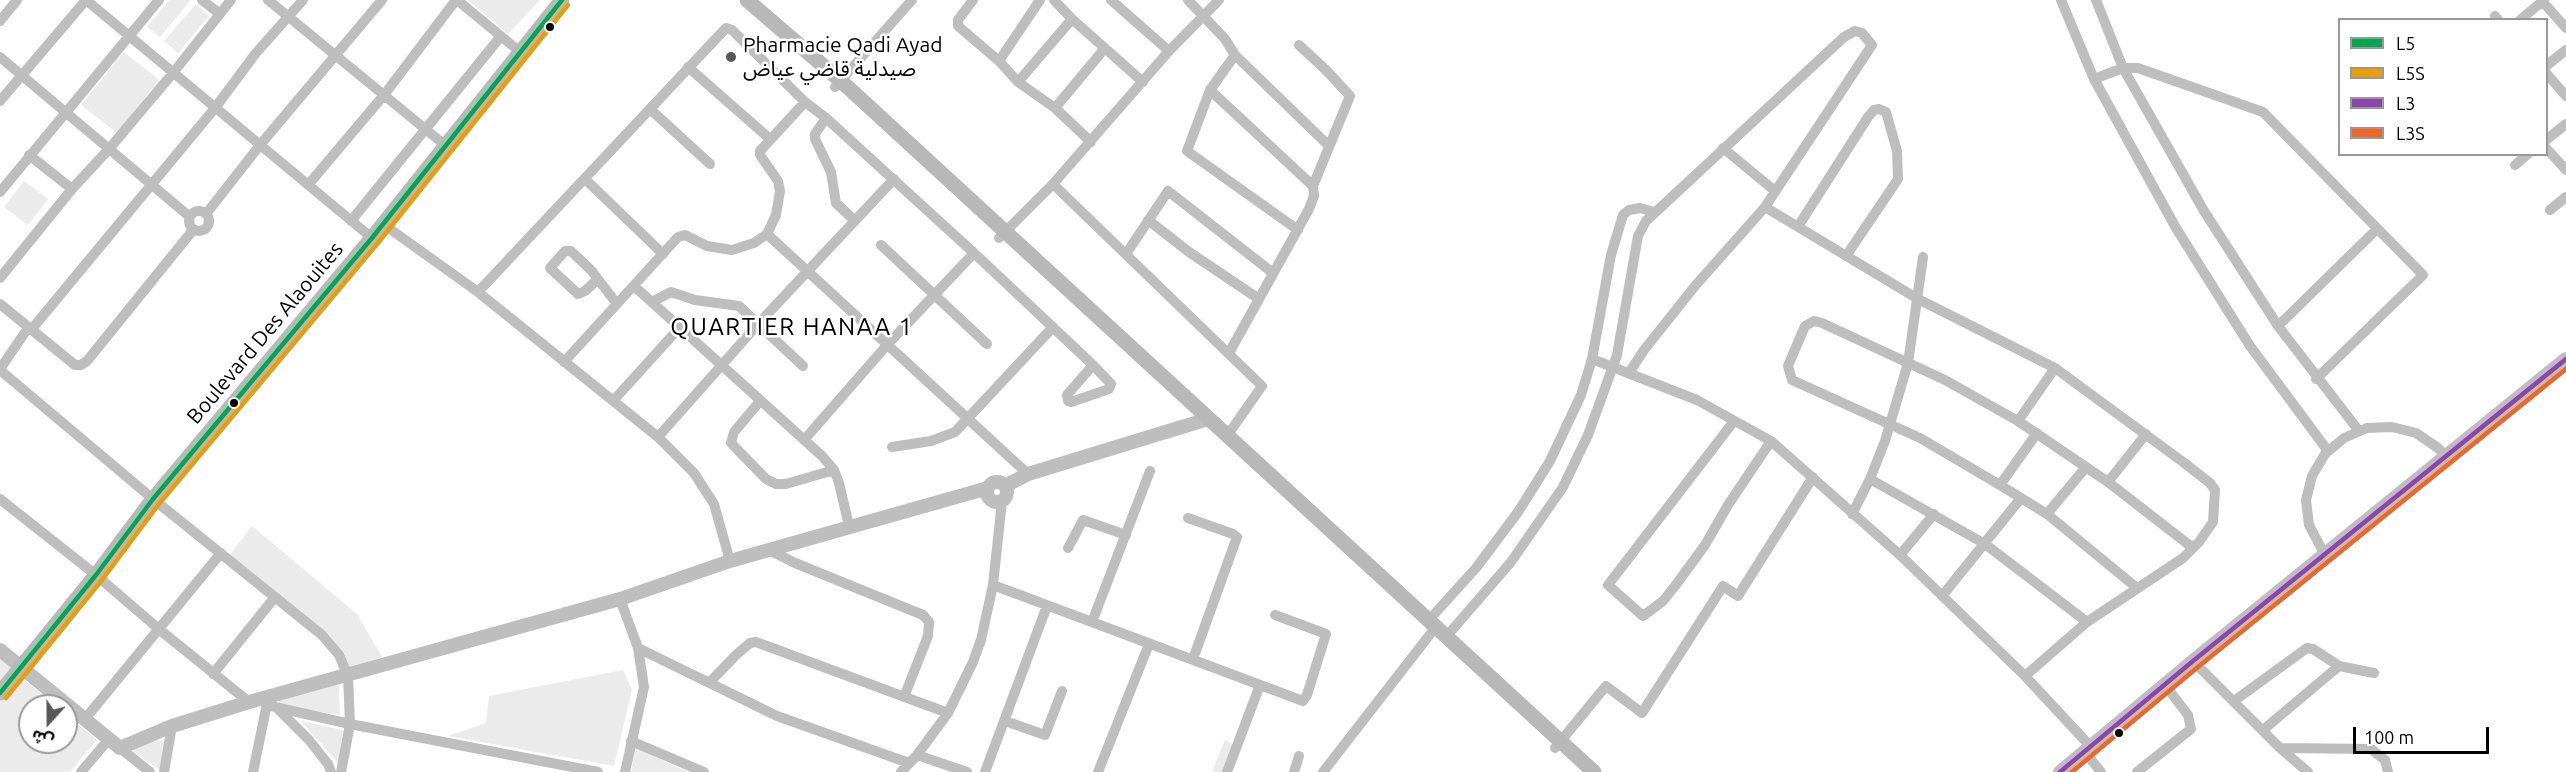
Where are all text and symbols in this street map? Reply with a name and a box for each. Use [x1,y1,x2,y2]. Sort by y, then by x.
legend [2338,18,2548,156]
unlabelled marker [544,21,556,33]
place label: Pharmacie Qadi Ayad صيدلية قاضي عياض [743,32,943,82]
text: L5 [2396,33,2415,53]
marker: Pharmacie Qadi Ayad صيدلية قاضي عياض [724,50,738,64]
text: L5S [2396,63,2425,83]
text: L3 [2396,93,2415,113]
text: L3S [2396,123,2425,143]
street label: Boulevard Des Alaouites [182,237,348,429]
district label: QUARTIER HANAA 1 [670,313,914,341]
unlabelled marker [228,397,240,409]
north arrow [18,694,78,754]
scale bar [2356,715,2492,753]
text: ش [29,727,56,751]
unlabelled marker [2113,727,2125,739]
text: 100 m [2364,727,2414,747]

